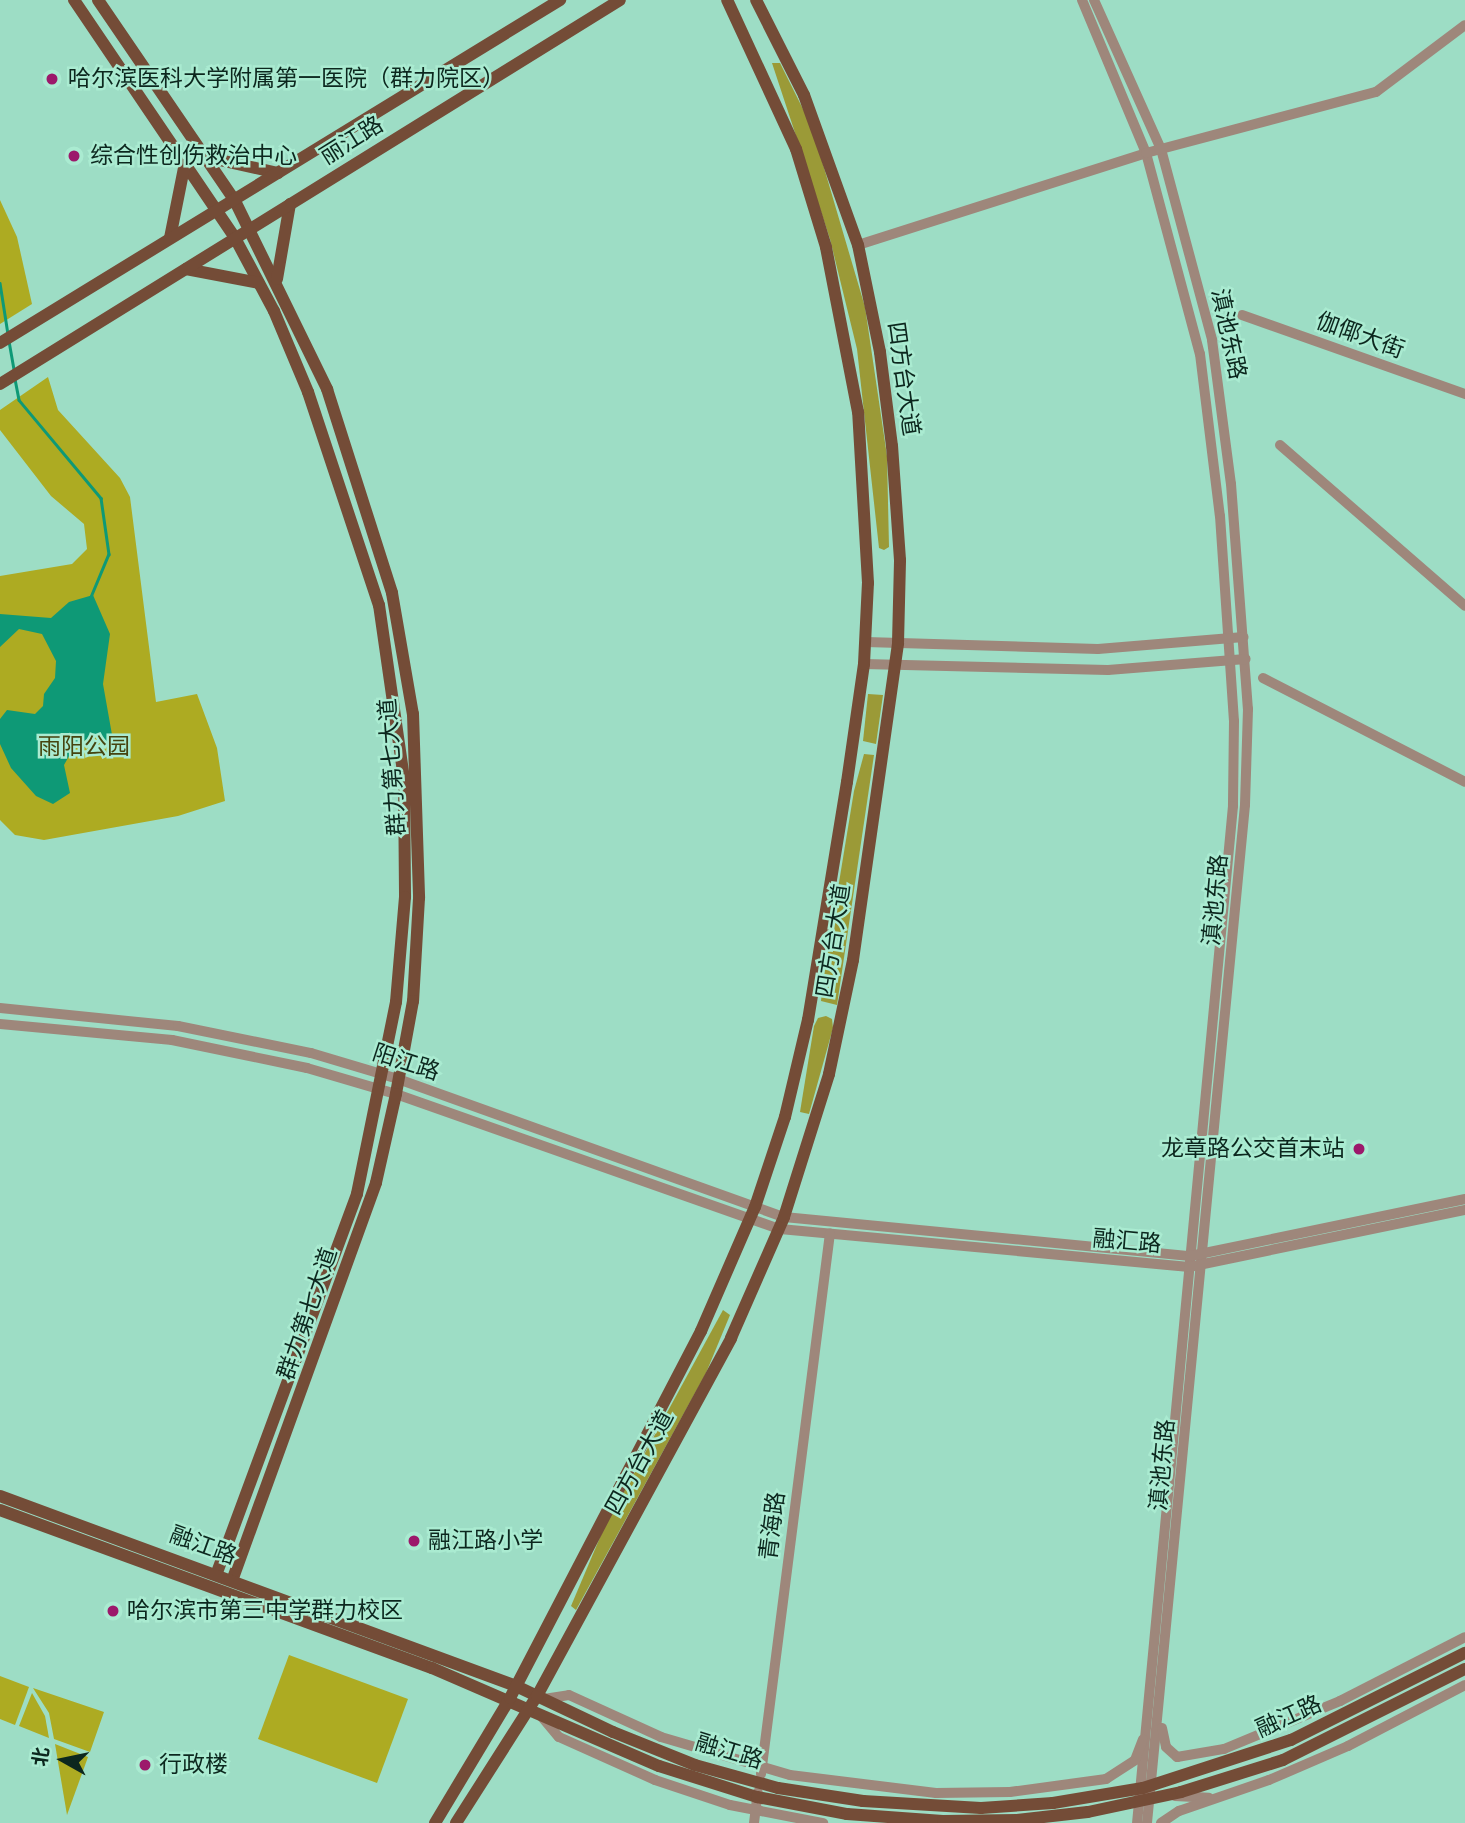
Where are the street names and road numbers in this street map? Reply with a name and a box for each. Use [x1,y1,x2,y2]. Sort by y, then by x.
street label: 丽江路 [315,111,389,171]
street label: 滇池东路 [1205,286,1251,382]
street label: 伽倻大街 [1312,307,1408,365]
street label: 四方台大道 [881,320,925,438]
street label: 群力第七大道 [374,697,412,837]
street label: 滇池东路 [1198,853,1234,947]
street label: 四方台大道 [811,882,857,1000]
street label: 阳江路 [369,1039,443,1087]
street label: 融汇路 [1091,1225,1163,1259]
street label: 群力第七大道 [272,1244,344,1384]
street label: 四方台大道 [600,1406,680,1520]
street label: 滇池东路 [1145,1418,1181,1512]
street label: 青海路 [755,1490,791,1562]
street label: 融江路 [166,1521,240,1571]
street label: 融江路 [1252,1690,1326,1744]
street label: 融江路 [692,1729,766,1775]

